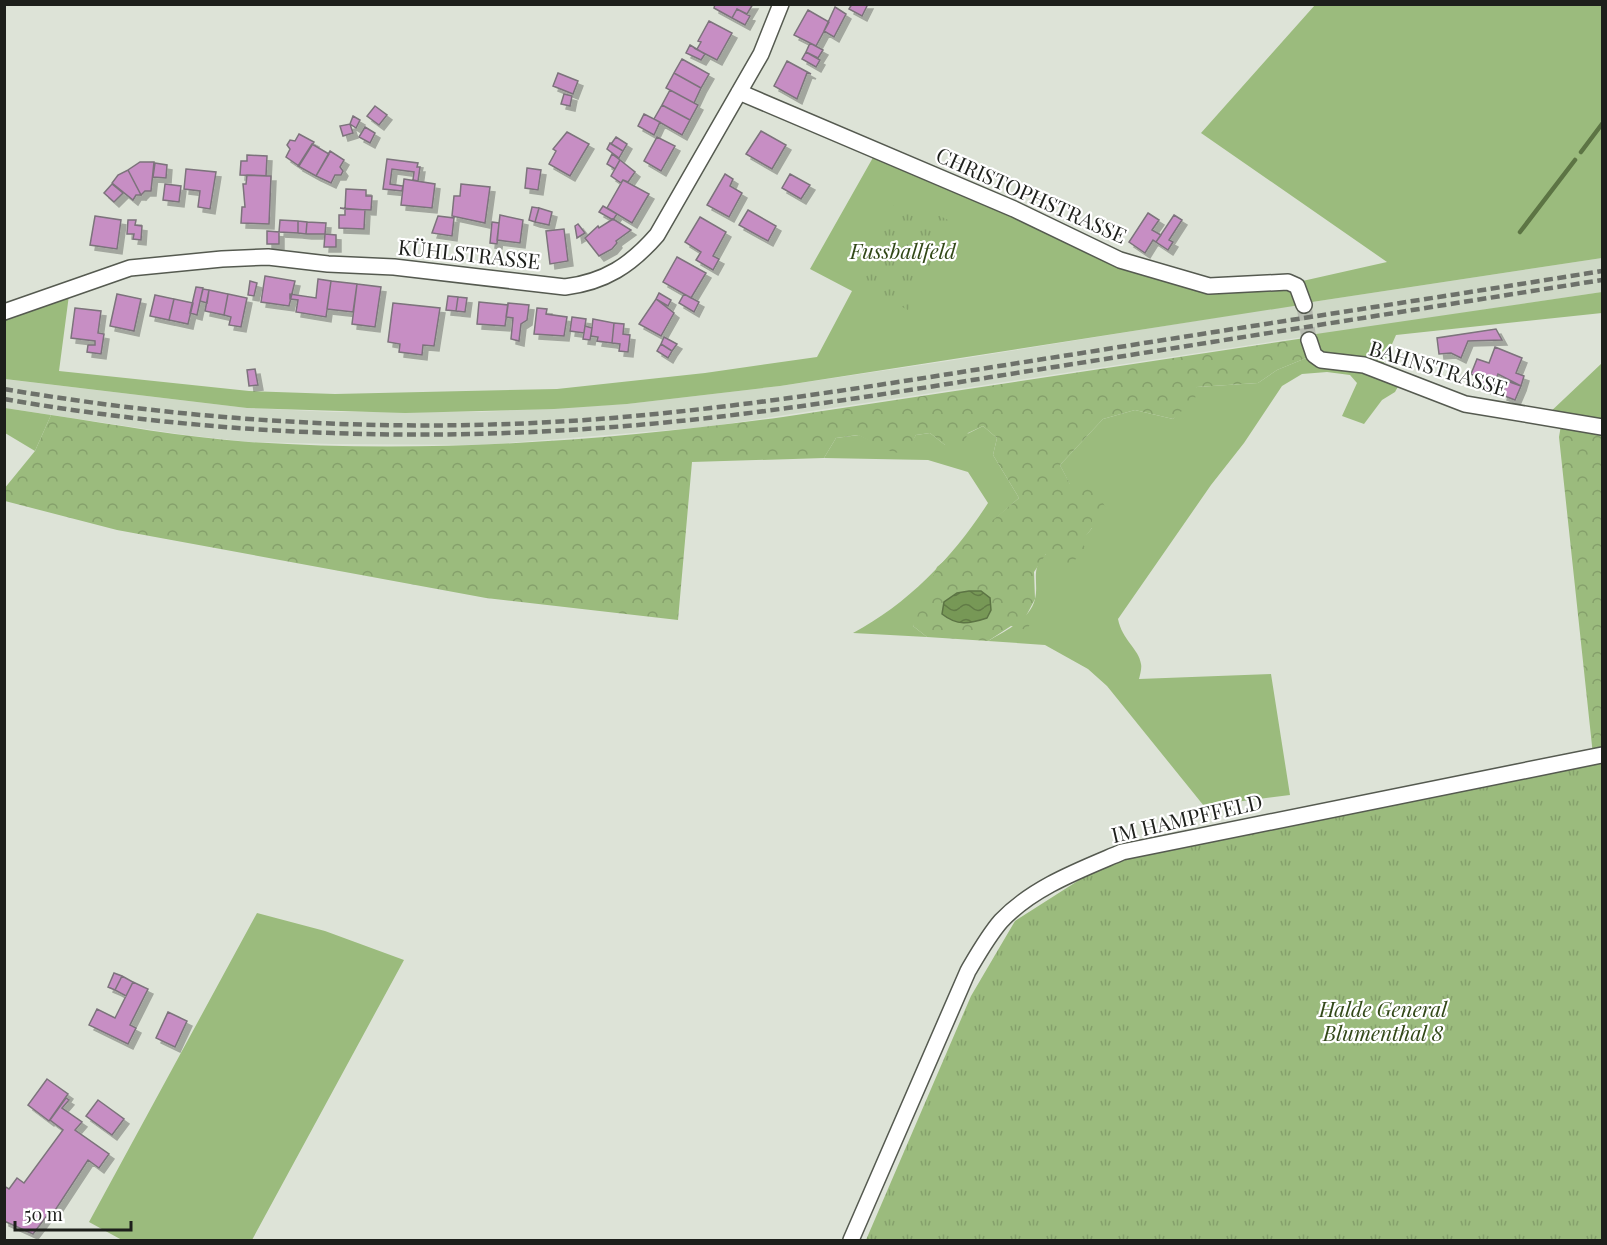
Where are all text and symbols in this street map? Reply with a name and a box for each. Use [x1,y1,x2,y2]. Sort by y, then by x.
street label: CHRISTOPHSTRASSE [932,140,1131,249]
street label: KÜHLSTRASSE [397,232,542,274]
park label: Fussballfeld [849,236,957,264]
street label: BAHNSTRASSE [1366,333,1511,401]
street label: IM HAMPFFELD [1108,786,1265,848]
park label: Halde General Blumenthal 8 [1318,994,1448,1046]
scale bar [15,1194,130,1232]
text: 50 m [24,1202,63,1226]

